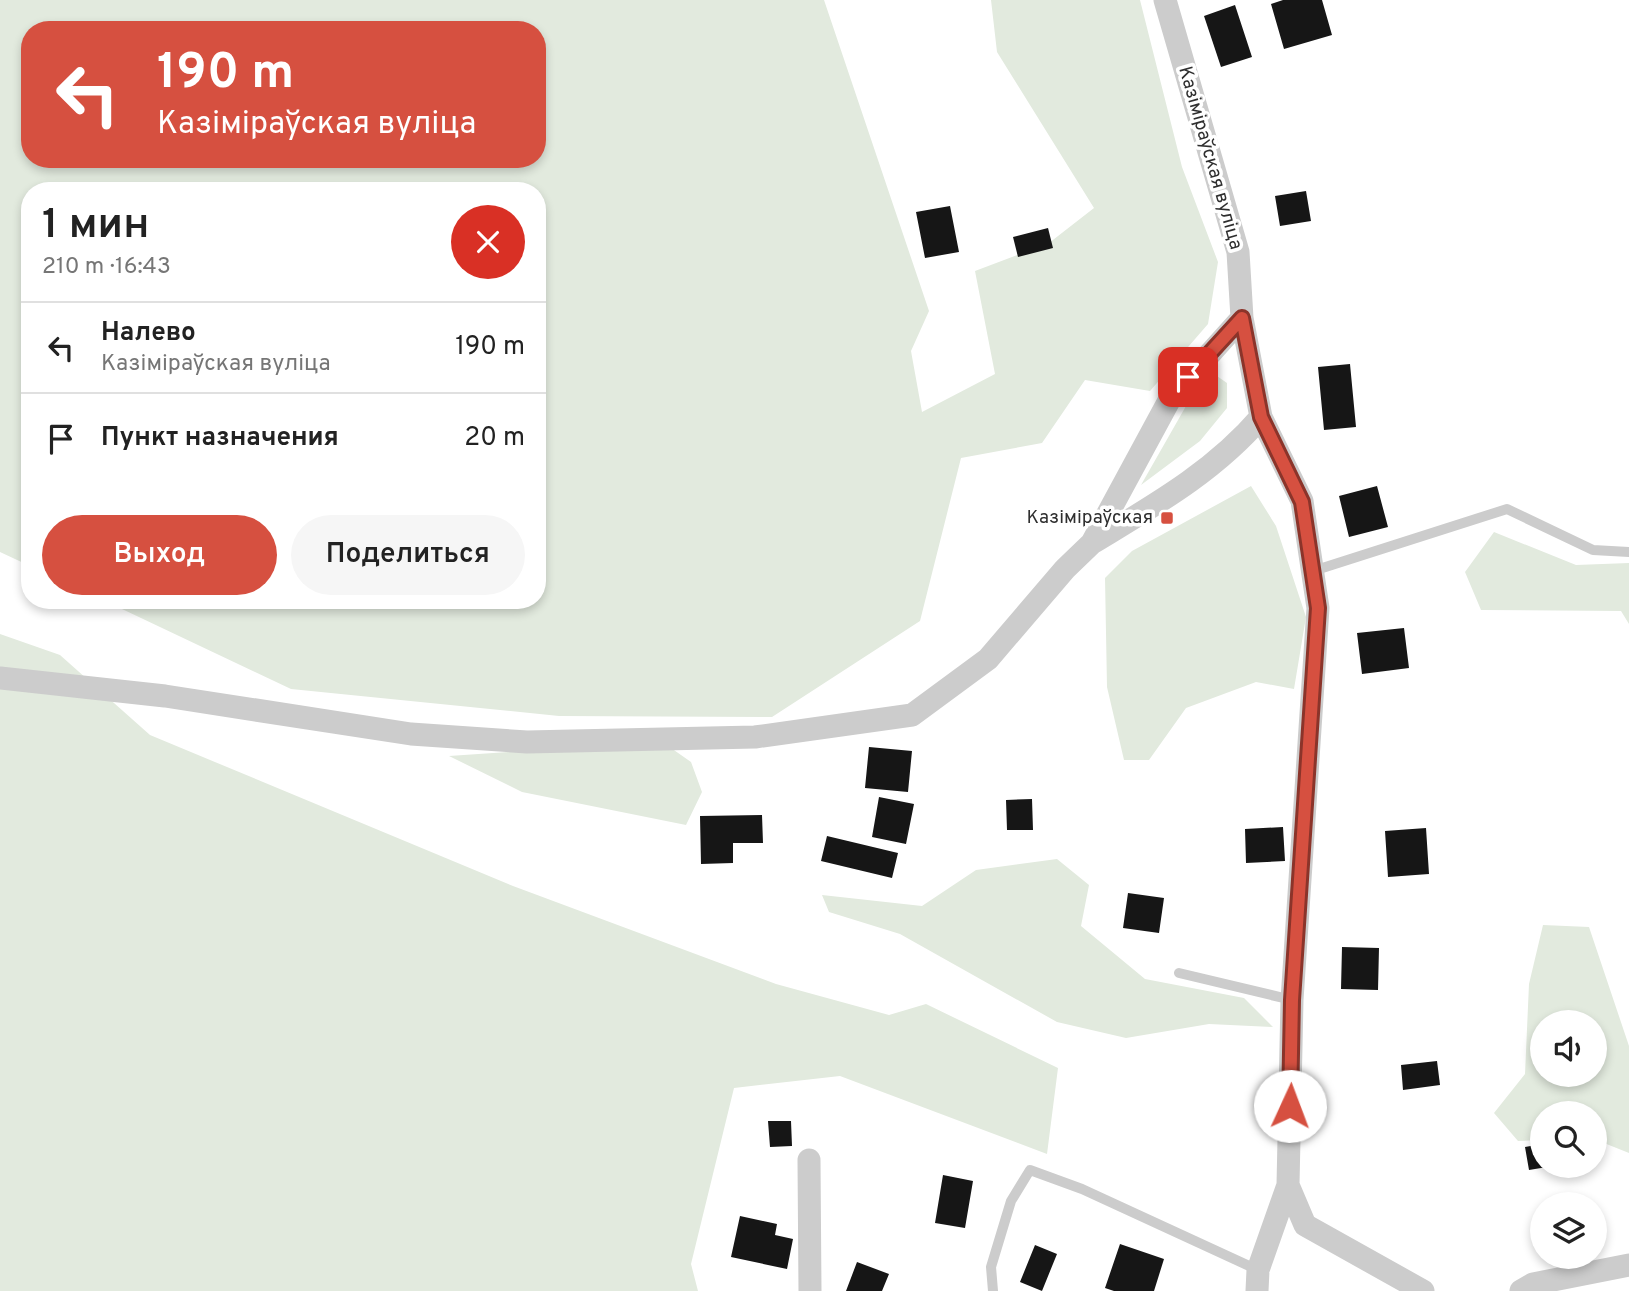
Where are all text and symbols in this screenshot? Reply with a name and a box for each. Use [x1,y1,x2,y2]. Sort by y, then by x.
text: 190 m [157,44,294,106]
icon: left [42,49,133,140]
street label: Казіміраўская вуліца [1172,64,1248,252]
text: Казіміраўская вуліца [157,105,476,145]
text: 1 мин [42,200,149,253]
button: close [451,205,525,279]
text: 210 m · 16:43 [42,253,171,282]
text: Налево [101,317,196,350]
icon: left [42,329,80,367]
text: 190 m [455,331,525,364]
pin [1158,347,1218,407]
text: Казіміраўская вуліца [101,350,331,379]
icon: arrive [1169,358,1207,396]
icon: arrive [42,420,80,458]
text: Пункт назначения [101,422,339,455]
text: 20 m [464,422,525,455]
place label: Казіміраўская [1027,506,1153,530]
marker: Казіміраўская [1159,510,1175,526]
button: Выход [42,515,277,595]
button: Поделиться [291,515,525,595]
map controls [1530,1010,1607,1269]
button: sound [1530,1010,1607,1087]
position arrow [1253,1069,1327,1143]
button: search [1530,1101,1607,1178]
button: layers [1530,1192,1607,1269]

